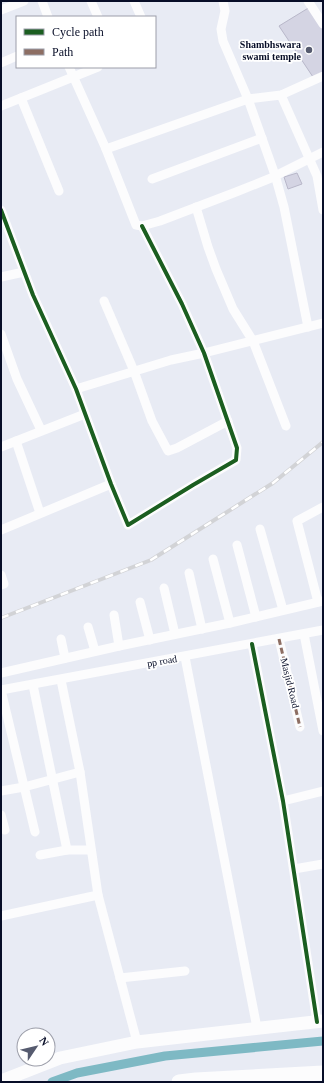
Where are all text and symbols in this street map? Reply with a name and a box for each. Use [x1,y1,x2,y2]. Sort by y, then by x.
legend [16,16,156,68]
text: Cycle path [52,25,104,39]
place label: Shambhswara swami temple [240,39,302,62]
text: Path [52,45,73,59]
marker: Shambhswara swami temple [304,45,314,55]
street label: pp road [146,653,178,669]
street label: Masjid Road [278,657,302,709]
north arrow [16,1027,56,1067]
text: N [37,1035,51,1048]

